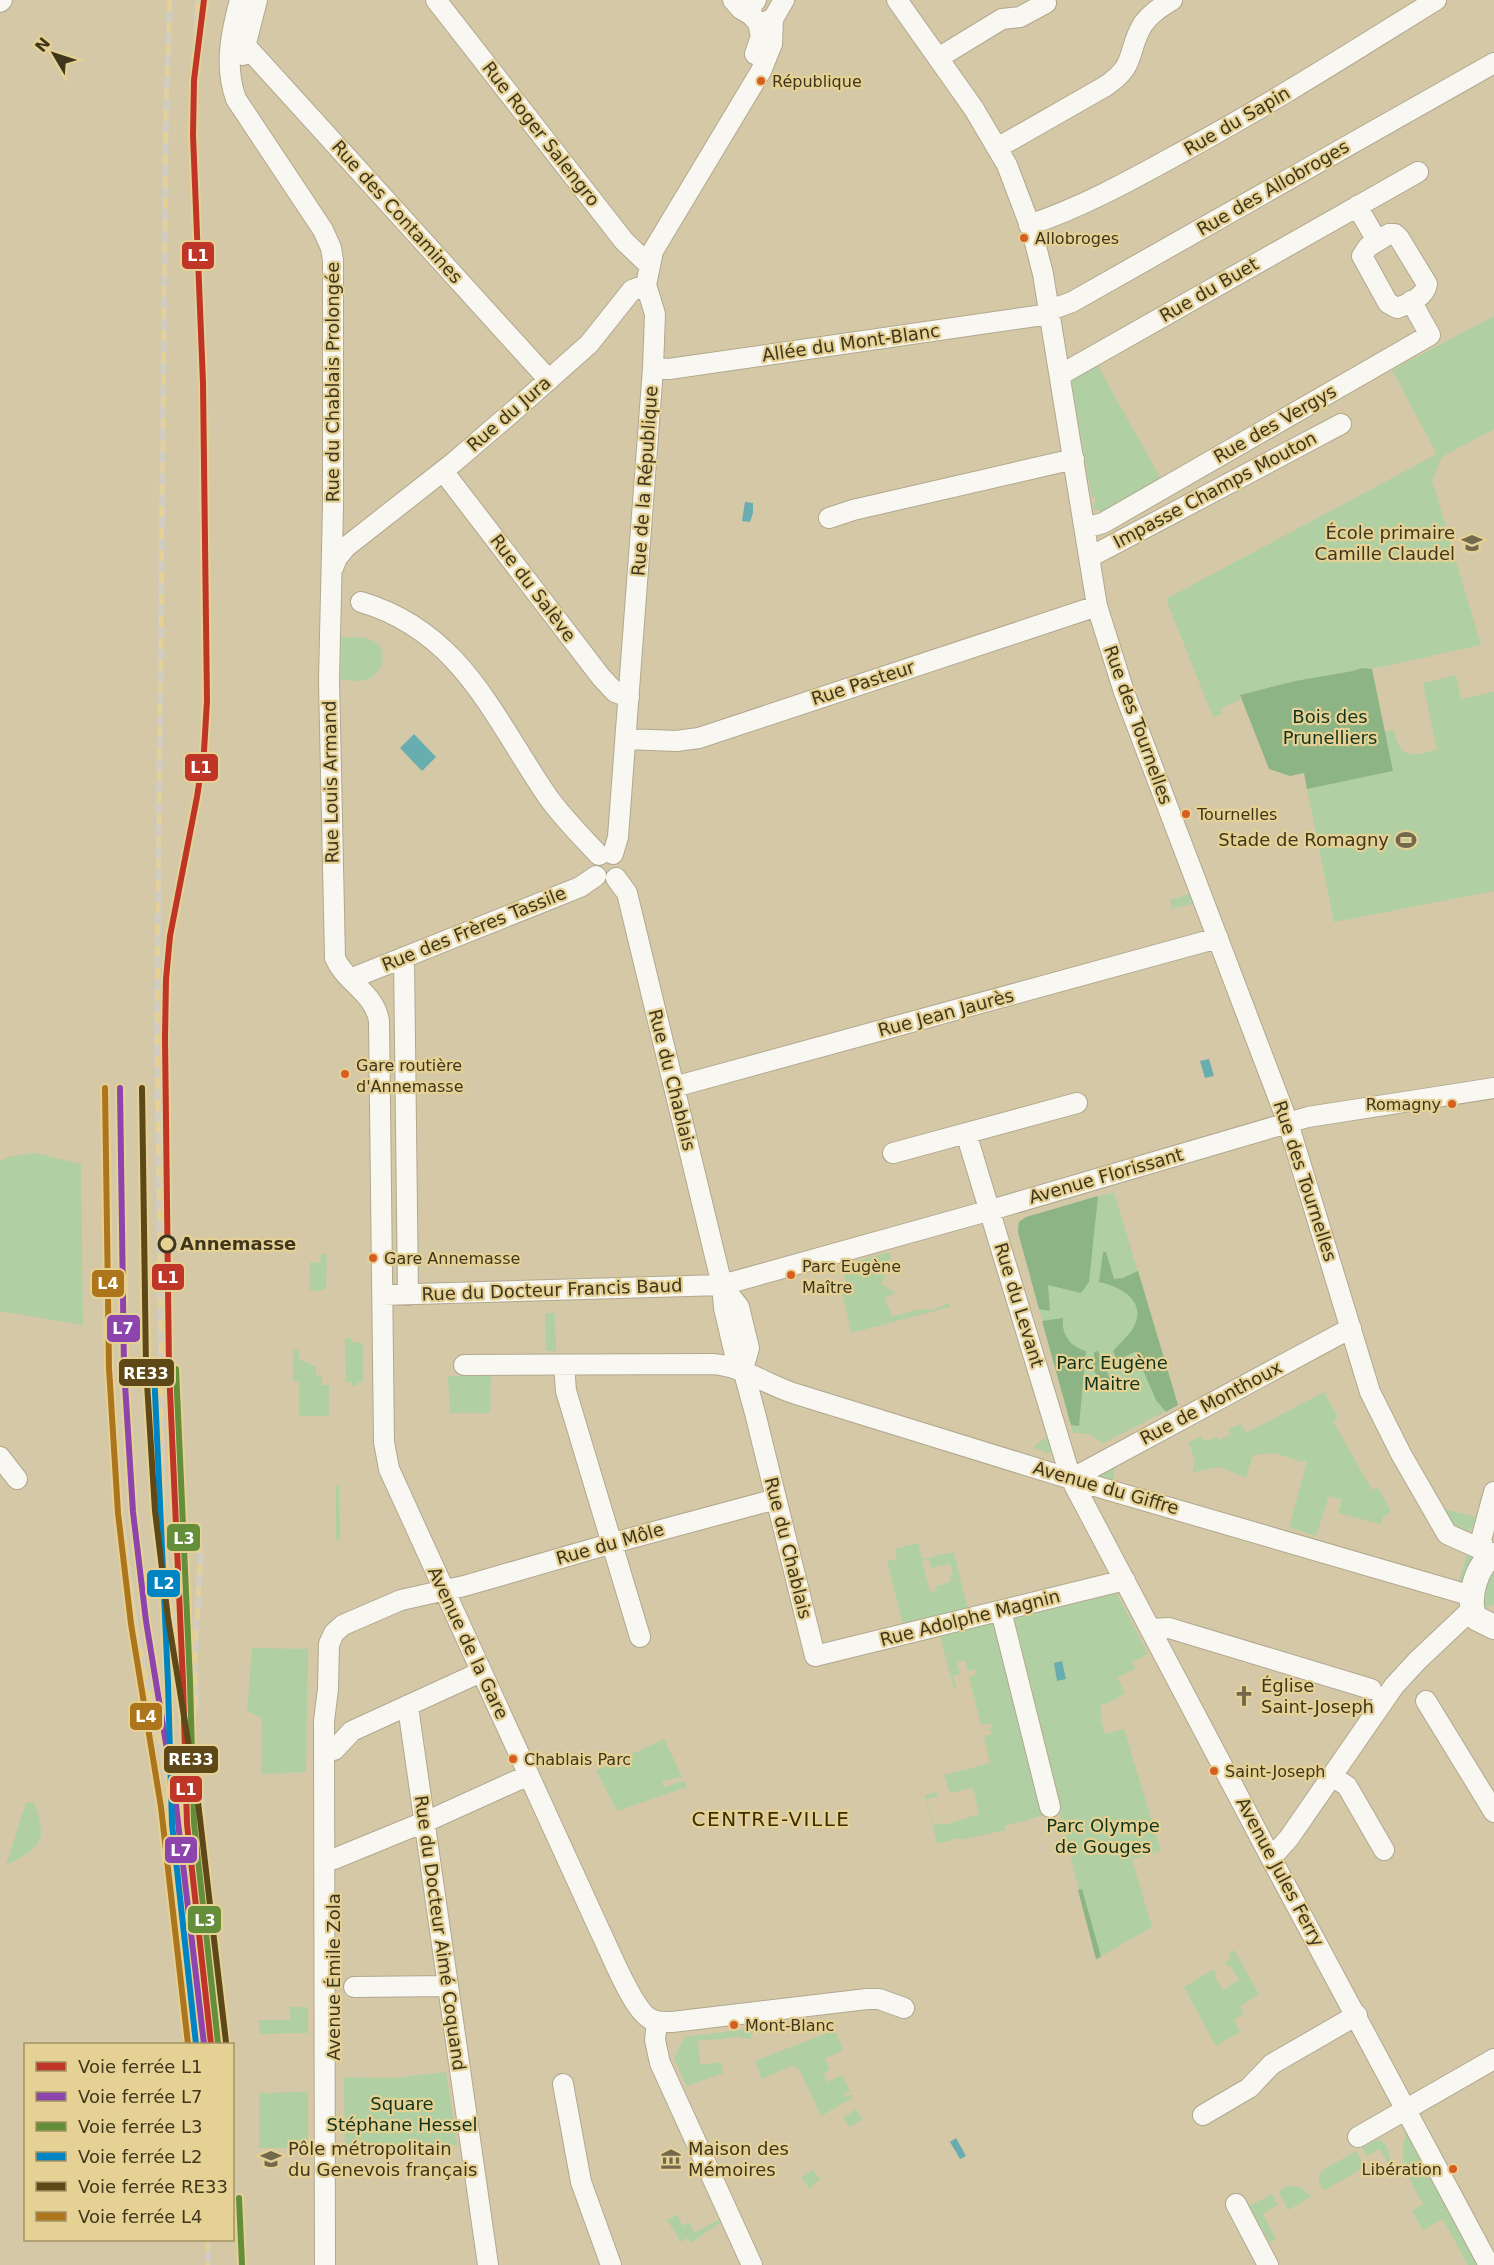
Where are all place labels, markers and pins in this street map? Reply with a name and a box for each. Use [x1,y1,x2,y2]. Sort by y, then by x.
place label: République [772,72,862,91]
marker: République [755,75,767,87]
place label: Allobroges [1035,229,1119,248]
marker: Allobroges [1018,232,1030,244]
place label: École primaire Camille Claudel [1315,522,1455,564]
school or university icon: École primaire Camille Claudel [1460,531,1484,555]
place label: Tournelles [1196,805,1277,824]
marker: Tournelles [1180,808,1192,820]
sports icon: Stade de Romagny [1394,828,1418,852]
place label: Stade de Romagny [1218,829,1389,850]
place label: Gare routière d'Annemasse [356,1056,464,1096]
marker: Gare routière d'Annemasse [339,1068,351,1080]
place label: Romagny [1366,1095,1441,1114]
marker: Romagny [1446,1098,1458,1110]
place label: Annemasse [180,1233,296,1254]
marker: Annemasse [158,1235,176,1253]
place label: Gare Annemasse [384,1249,520,1268]
marker: Gare Annemasse [367,1252,379,1264]
place label: Parc Eugène Maître [802,1257,901,1297]
marker: Parc Eugène Maître [785,1269,797,1281]
place label: Église Saint-Joseph [1261,1675,1374,1717]
church icon: Église Saint-Joseph [1232,1684,1256,1708]
place label: Chablais Parc [524,1750,631,1769]
marker: Chablais Parc [507,1753,519,1765]
place label: Saint-Joseph [1225,1762,1325,1781]
marker: Saint-Joseph [1208,1765,1220,1777]
place label: Mont-Blanc [745,2016,834,2035]
marker: Mont-Blanc [728,2019,740,2031]
place label: Pôle métropolitain du Genevois français [288,2138,477,2180]
place label: Maison des Mémoires [688,2138,789,2180]
school or university icon: Pôle métropolitain du Genevois français [259,2147,283,2171]
museum icon: Maison des Mémoires [659,2147,683,2171]
place label: Libération [1362,2160,1442,2179]
marker: Libération [1447,2163,1459,2175]

